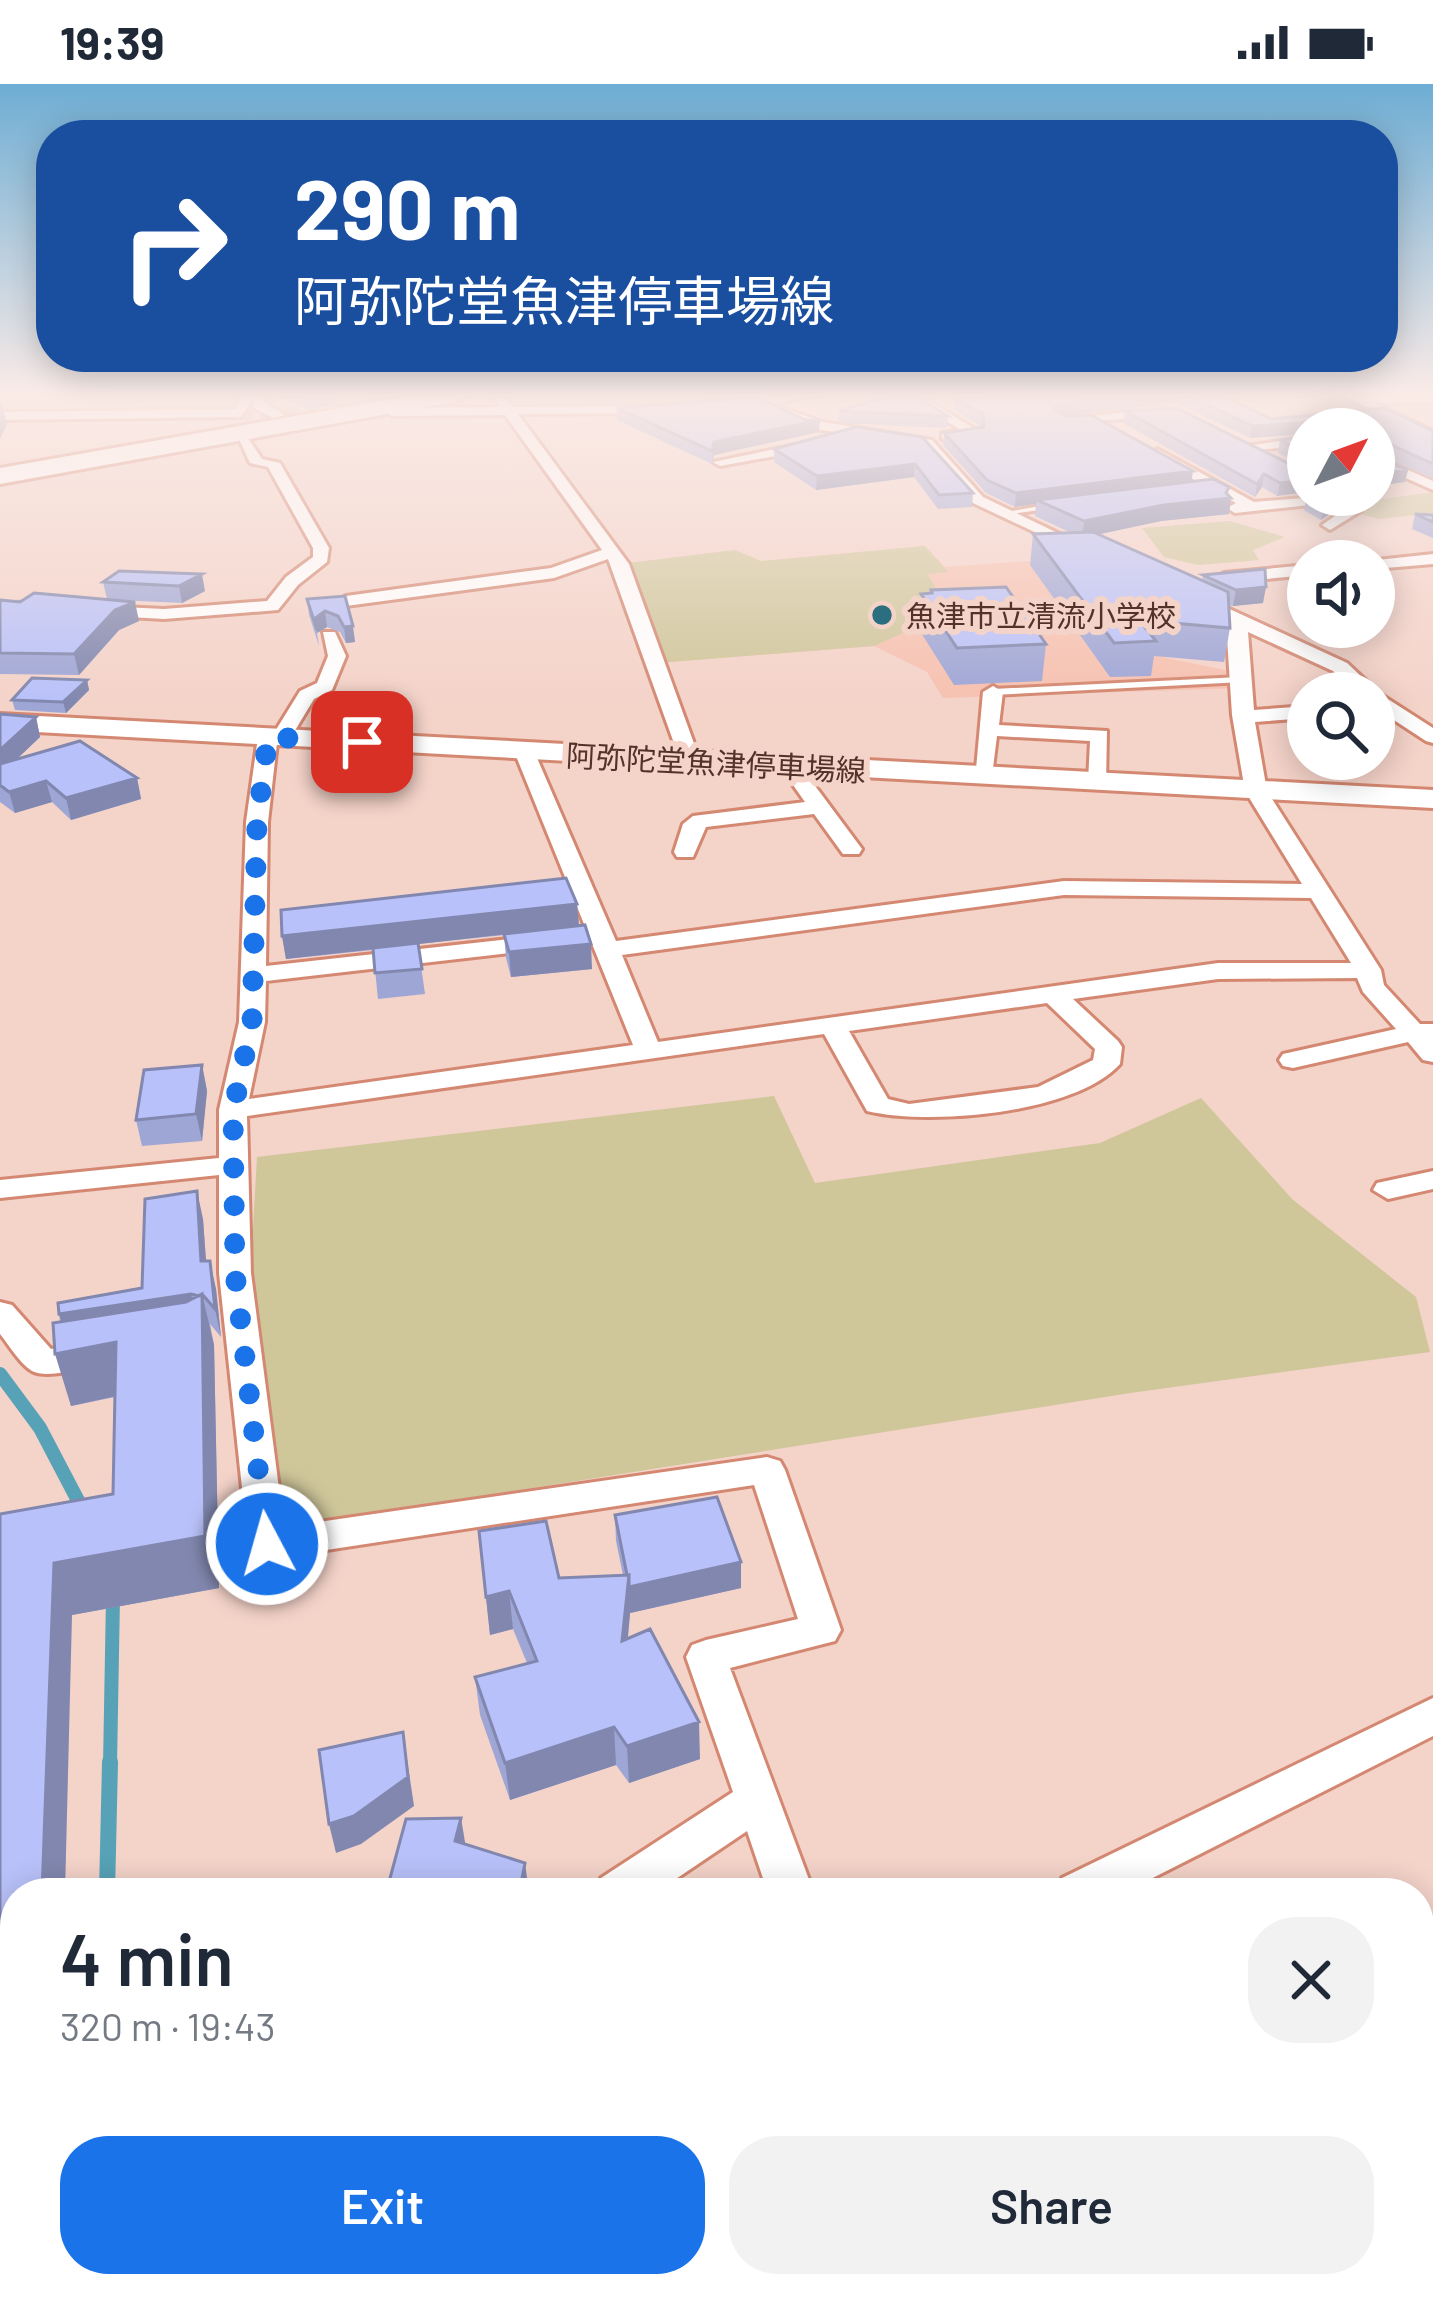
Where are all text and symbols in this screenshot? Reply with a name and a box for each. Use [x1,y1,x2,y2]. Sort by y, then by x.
text: 19:39 [60,15,164,69]
text: 290 m [294,156,520,257]
icon: right [96,168,252,324]
text: 阿弥陀堂魚津停車場線 [294,267,834,332]
north arrow [1287,408,1395,516]
map controls [1287,408,1395,780]
button: sound [1287,540,1395,648]
place label: 魚津市立清流小学校 [906,597,1176,633]
marker: 魚津市立清流小学校 [869,602,895,628]
button: search [1287,672,1395,780]
pin [311,691,413,793]
icon: arrive [329,709,395,775]
street label: 阿弥陀堂魚津停車場線 [565,736,867,788]
position arrow [204,1481,330,1607]
text: 4 min [60,1914,234,2000]
button: close [1248,1917,1374,2043]
text: 320 m · 19:43 [60,2002,276,2049]
button: Exit [60,2136,705,2274]
button: Share [729,2136,1374,2274]

